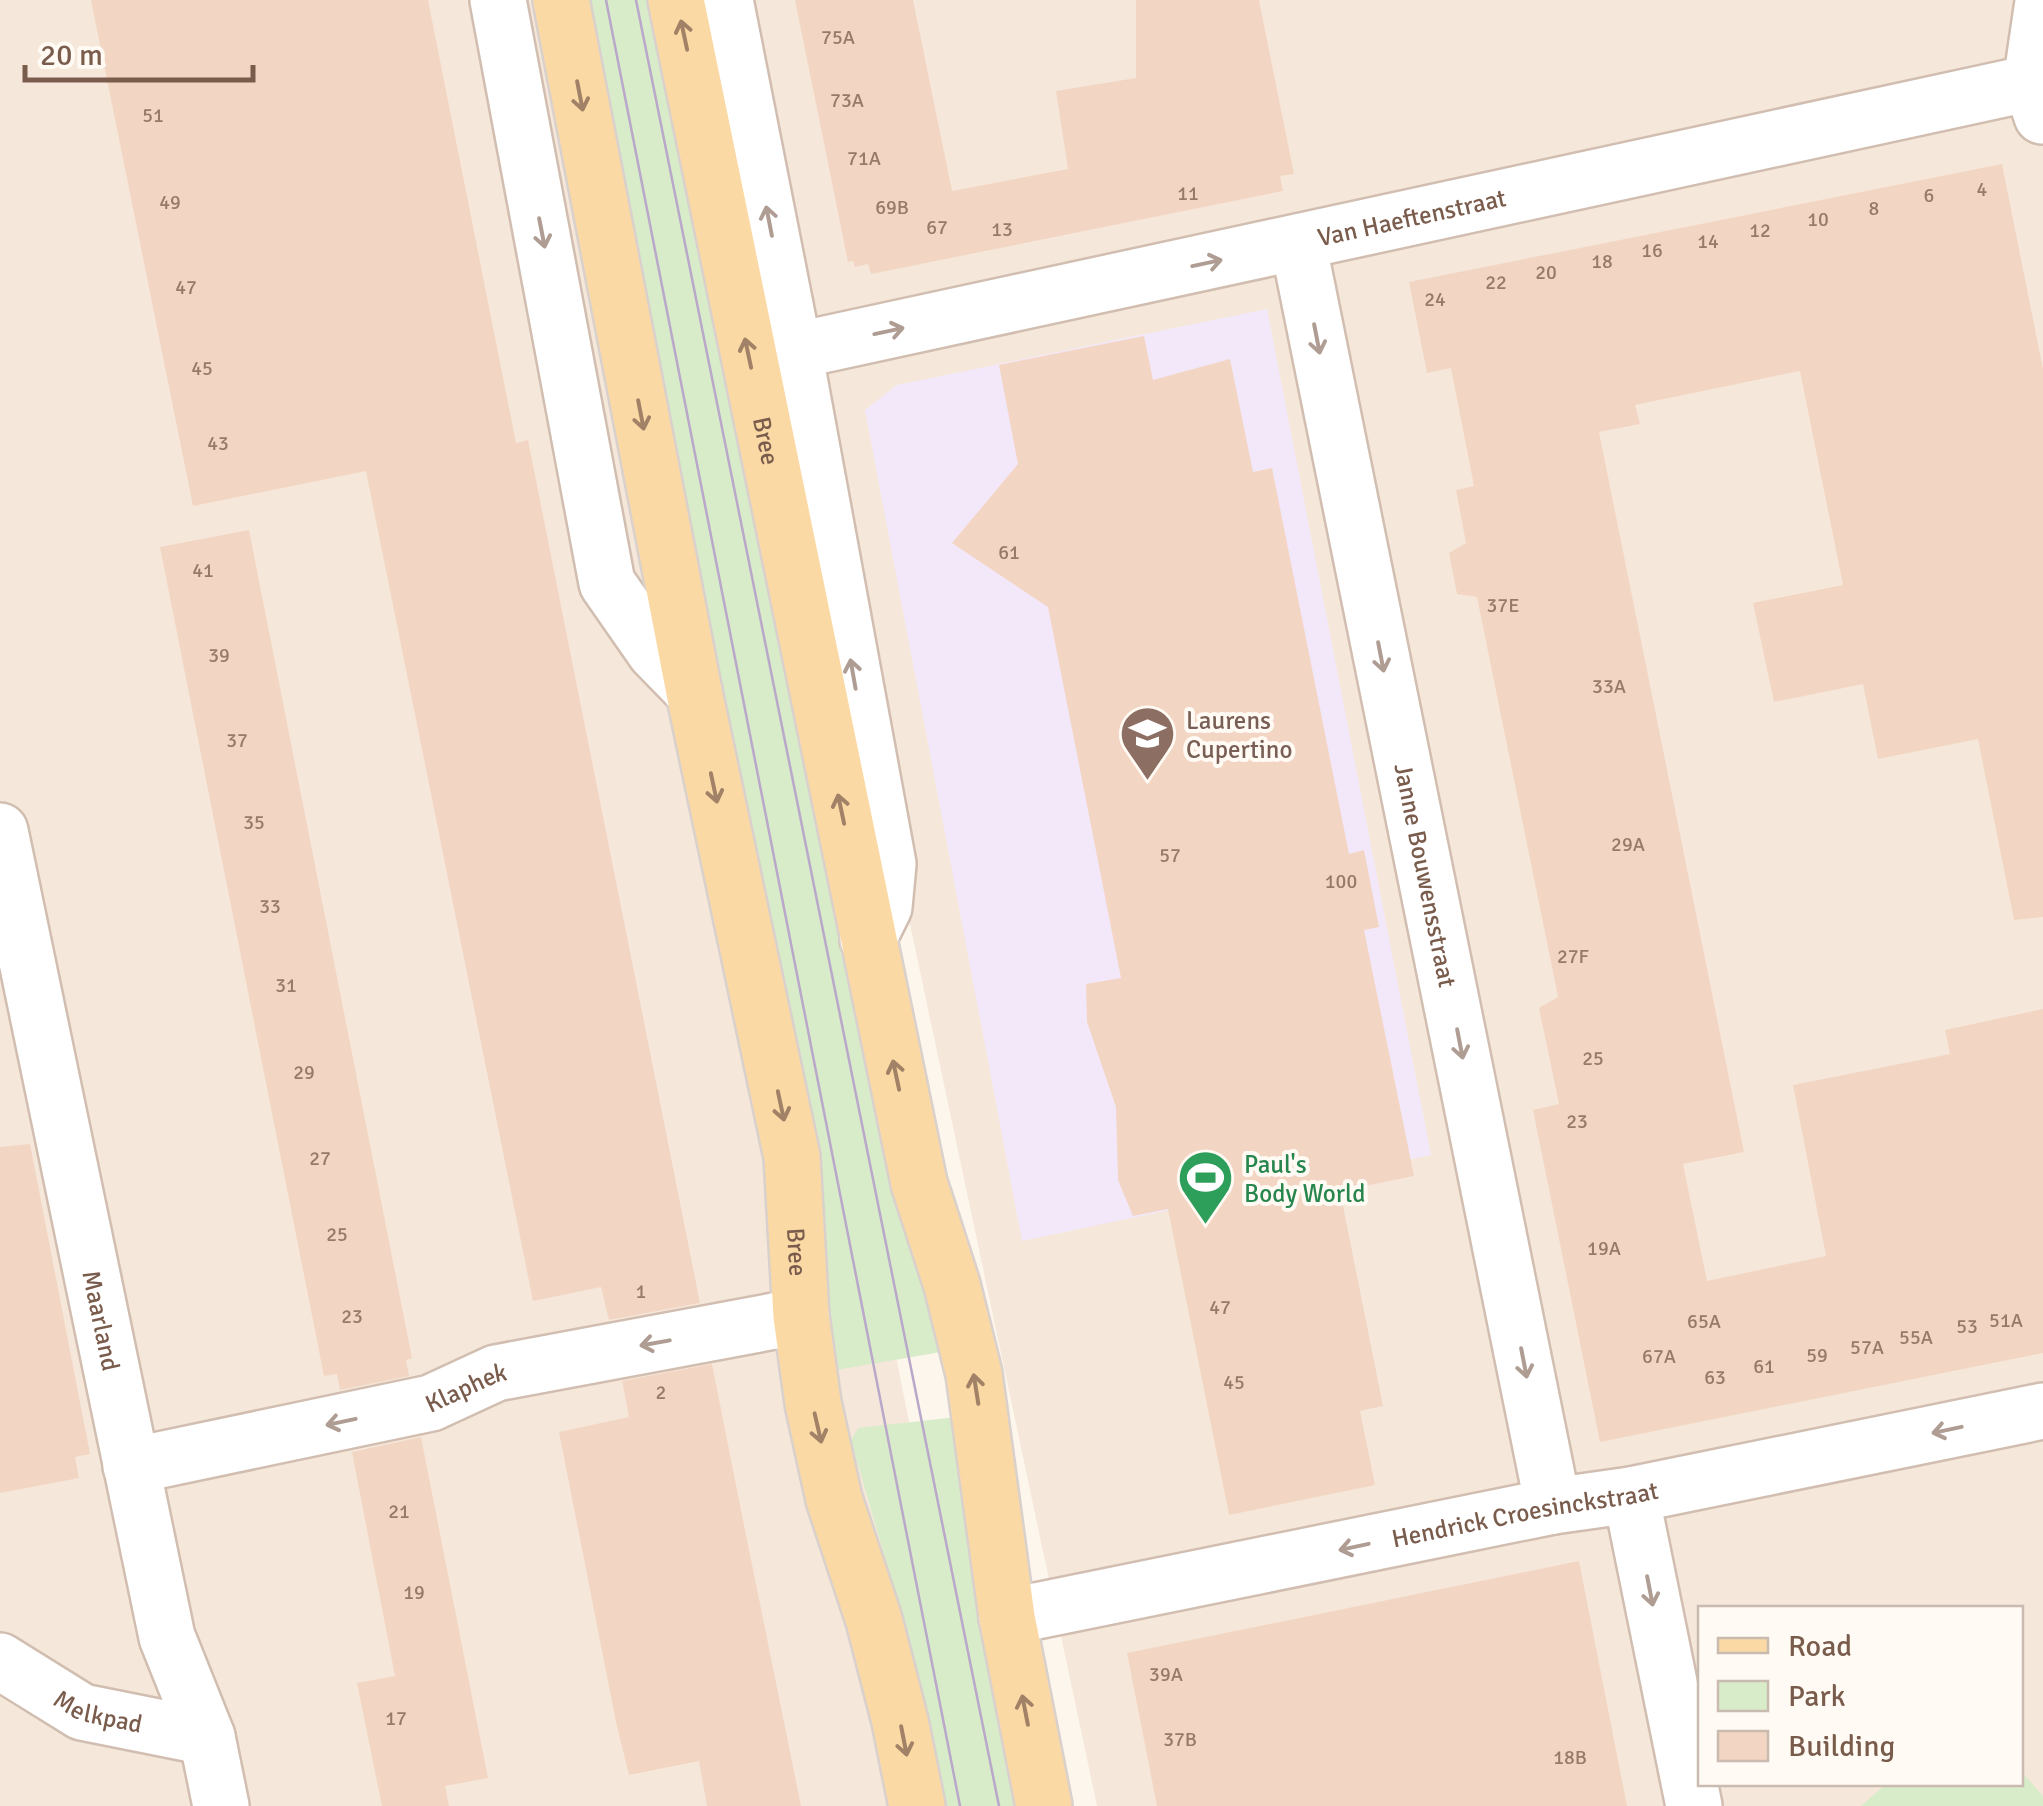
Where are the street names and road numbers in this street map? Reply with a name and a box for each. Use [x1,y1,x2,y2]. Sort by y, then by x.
street label: Van Haeftenstraat [1315,182,1509,253]
street label: Bree [746,414,787,468]
street label: Janne Bouwensstraat [1388,760,1463,990]
street label: Bree [781,1227,814,1277]
street label: Maarland [76,1268,127,1374]
street label: Klaphek [420,1356,509,1419]
street label: Hendrick Croesinckstraat [1389,1474,1661,1554]
street label: Melkpad [48,1683,145,1739]

